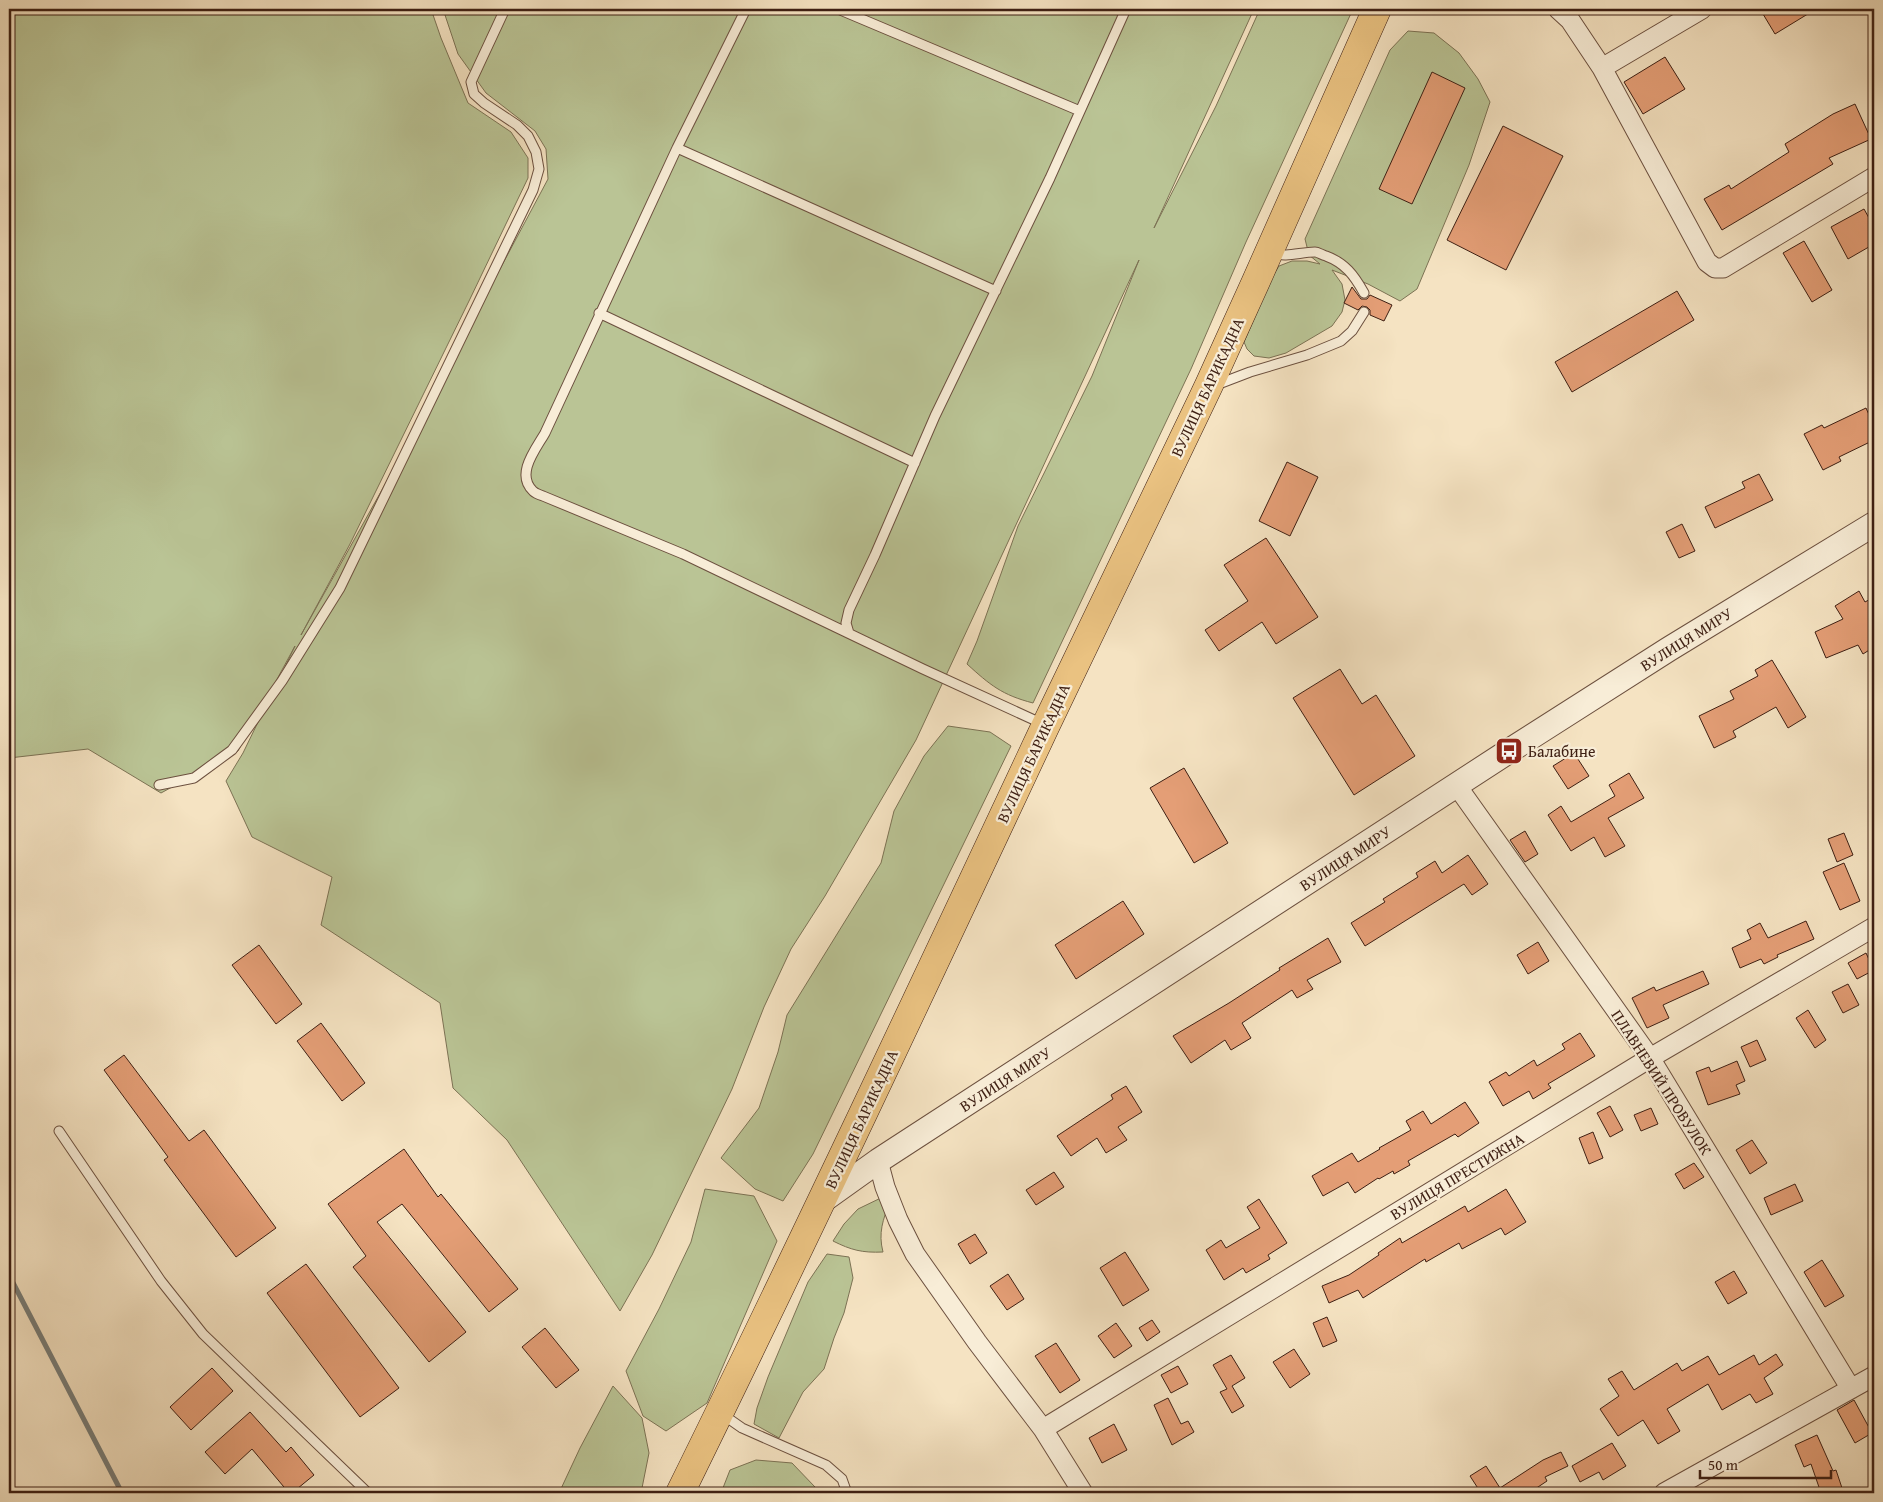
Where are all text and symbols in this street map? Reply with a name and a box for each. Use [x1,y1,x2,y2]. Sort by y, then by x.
street label: ВУЛИЦЯ БАРИКАДНА [1164,313,1250,461]
street label: ВУЛИЦЯ МИРУ [1635,601,1737,677]
street label: ВУЛИЦЯ БАРИКАДНА [990,679,1076,827]
bus stop icon: Балабине [1494,736,1524,766]
place label: Балабине [1528,739,1596,763]
street label: ВУЛИЦЯ МИРУ [1295,819,1396,897]
street label: ПЛАВНЕВИЙ ПРОВУЛОК [1606,1004,1718,1160]
street label: ВУЛИЦЯ МИРУ [955,1040,1056,1118]
street label: ВУЛИЦЯ БАРИКАДНА [818,1045,904,1193]
street label: ВУЛИЦЯ ПРЕСТИЖНА [1385,1126,1529,1226]
scale bar [1700,1447,1832,1479]
text: 50 m [1708,1454,1739,1475]

